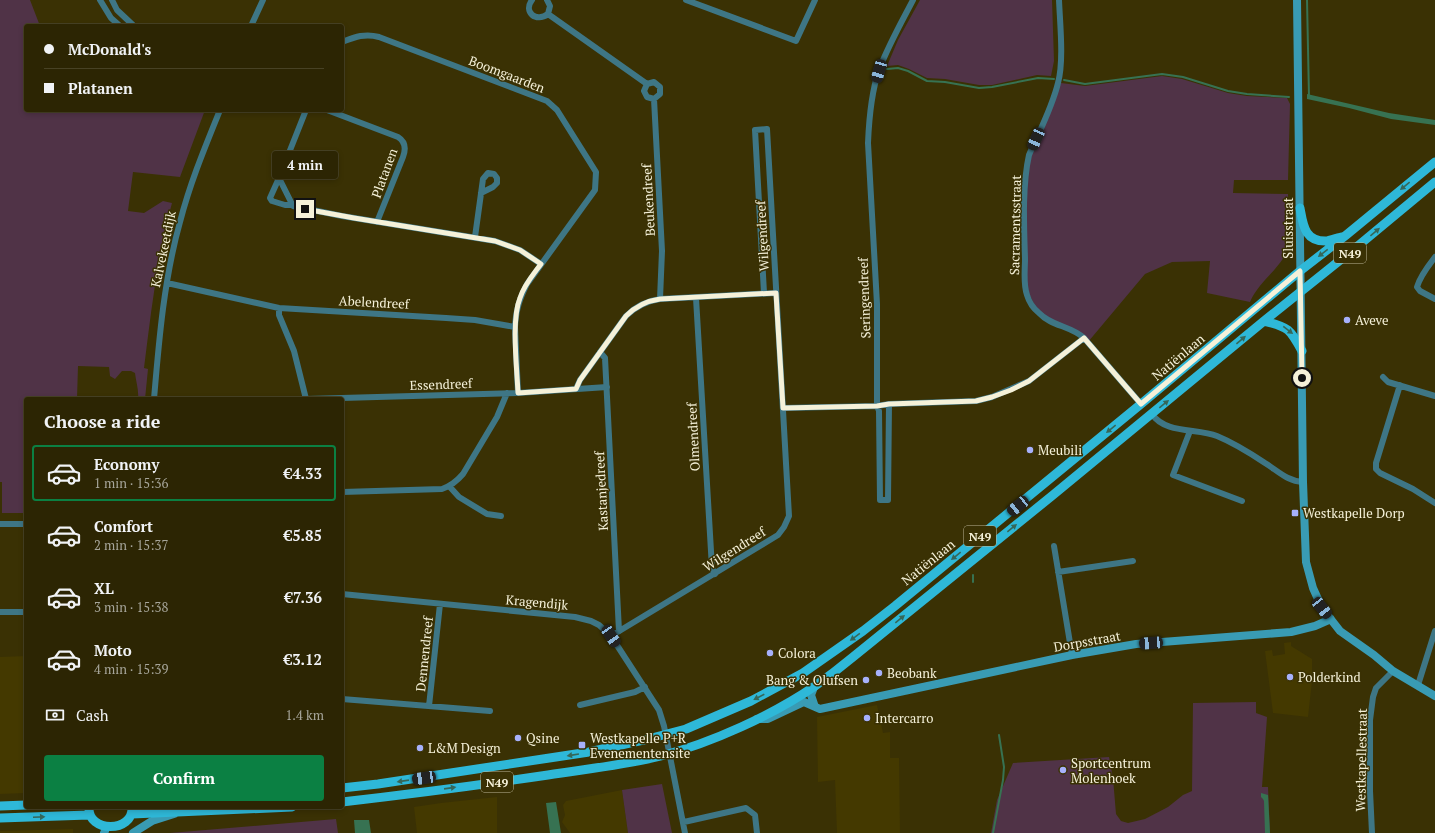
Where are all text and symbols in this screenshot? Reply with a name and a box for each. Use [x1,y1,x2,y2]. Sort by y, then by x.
text: McDonald's [68,39,151,59]
street label: Boomgaarden [466,51,548,97]
car [870,58,888,84]
text: Platanen [68,78,133,98]
car [1026,126,1046,152]
street label: Platanen [367,145,401,200]
callout: 4 min [272,151,338,179]
text: 4 min [287,156,323,174]
street label: Beukendreef [637,162,659,237]
street label: Sacramentsstraat [1005,174,1025,275]
one-way arrow [1399,182,1410,191]
street label: Sluisstraat [1279,197,1297,259]
street label: Wilgendreef [751,199,773,272]
route end [296,200,314,218]
street label: Kalvekeetdijk [146,209,180,289]
one-way arrow [1370,227,1380,236]
road number: N49 [1334,243,1366,263]
one-way arrow [1317,249,1328,258]
street label: Seringendreef [854,256,874,339]
street label: Abelendreef [338,291,411,313]
place label: Aveve [1355,311,1389,329]
marker: Aveve [1342,315,1352,325]
one-way arrow [1282,326,1293,334]
street label: Natiënlaan [1148,329,1208,384]
one-way arrow [1236,335,1246,344]
route start [1293,369,1311,387]
street label: Essendreef [409,374,474,394]
one-way arrow [1159,399,1170,408]
street label: Olmendreef [682,401,704,472]
text: Choose a ride [44,409,160,433]
one-way arrow [1105,425,1116,433]
place label: Meubili [1038,441,1082,459]
marker: Meubili [1025,445,1035,455]
street label: Kastanjedreef [590,449,612,531]
text: Economy [94,454,159,474]
icon: car [46,455,82,491]
text: €4.33 [284,463,322,483]
text: 1 min · 15:36 [94,474,168,492]
car [1005,494,1031,518]
place label: Westkapelle Dorp [1303,504,1405,522]
marker: Westkapelle Dorp [1290,508,1300,518]
text: Comfort [94,516,153,536]
icon: car [46,517,82,553]
street label: Wilgendreef [699,522,770,575]
one-way arrow [1007,524,1018,533]
text: €5.85 [284,525,322,545]
road number: N49 [964,526,996,546]
street label: Natiënlaan [898,535,959,589]
text: 2 min · 15:37 [94,536,168,554]
one-way arrow [951,551,962,560]
text: XL [94,578,114,598]
icon: car [46,579,82,615]
text: €7.36 [284,587,322,607]
street label: Kragendijk [505,590,569,614]
car [1310,595,1334,621]
text: 3 min · 15:38 [94,598,168,616]
street label: Dennendreef [411,614,437,692]
one-way arrow [895,615,906,624]
car [599,623,623,649]
street label: Dorpsstraat [1052,626,1122,656]
one-way arrow [850,633,860,641]
car [1139,636,1163,650]
text: Moto [94,640,132,660]
icon: car [46,641,82,677]
place label: Colora [778,644,816,662]
marker: Colora [765,648,775,658]
text: €3.12 [284,649,322,669]
text: 4 min · 15:39 [94,660,168,678]
place label: Beobank [887,664,937,682]
marker: Beobank [874,668,884,678]
place label: Polderkind [1298,668,1361,686]
place label: Bang & Olufsen [766,671,858,689]
marker: Polderkind [1285,672,1295,682]
marker: Bang & Olufsen [861,675,871,685]
one-way arrow [753,694,765,700]
icon: cash [44,704,66,726]
text: Cash [76,705,109,725]
text: 1.4 km [285,706,324,724]
street label: Westkapellestraat [1351,708,1371,812]
place label: Intercarro [875,709,933,727]
marker: Intercarro [862,713,872,723]
place label: Qsine [526,729,559,747]
place label: Westkapelle P+R Evenementensite [590,729,690,762]
marker: Qsine [513,733,523,743]
place label: L&M Design [428,739,501,757]
marker: Westkapelle P+R Evenementensite [577,740,587,750]
marker: L&M Design [415,743,425,753]
one-way arrow [566,752,579,758]
place label: Sportcentrum Molenhoek [1071,754,1151,787]
button: Confirm [44,755,324,801]
marker: Sportcentrum Molenhoek [1058,765,1068,775]
car [411,770,437,786]
road number: N49 [481,772,513,792]
one-way arrow [396,778,409,784]
one-way arrow [444,785,456,791]
one-way arrow [33,814,46,820]

